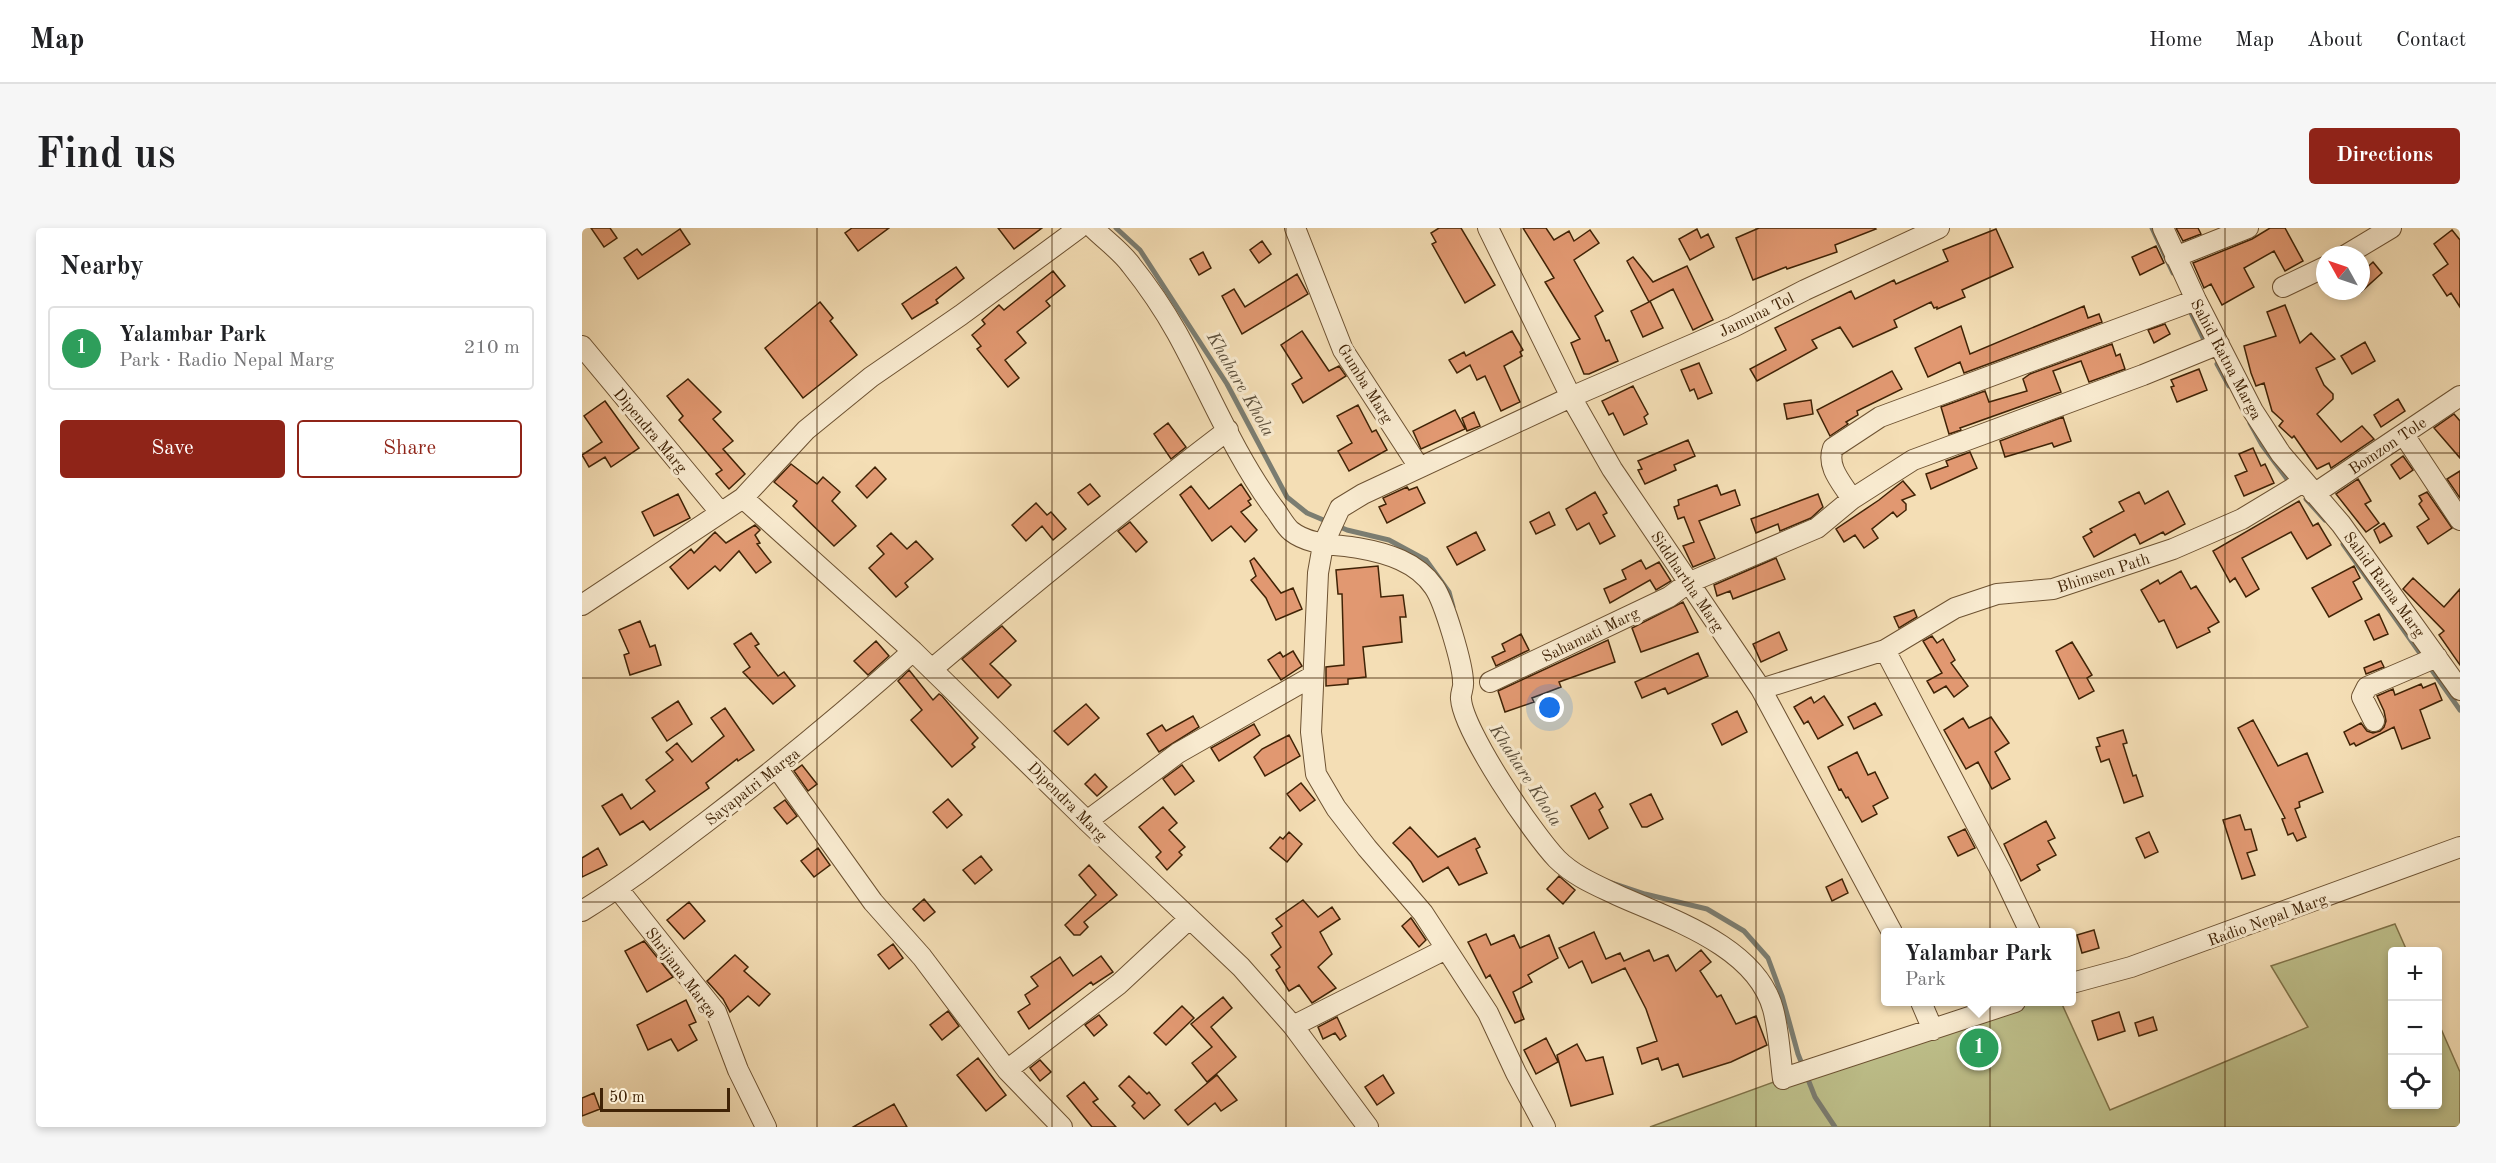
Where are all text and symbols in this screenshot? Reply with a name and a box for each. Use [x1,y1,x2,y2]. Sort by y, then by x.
text: Map [30,27,84,55]
text: Home [2149,30,2202,51]
text: Map [2235,30,2274,51]
text: About [2307,30,2363,51]
text: Contact [2396,30,2466,51]
button: Directions [2309,128,2460,184]
text: Find us [36,135,175,177]
north arrow [2316,246,2370,300]
text: Nearby [60,254,144,280]
street label: Jamuna Tol [1717,291,1797,341]
street label: Sahid Ratna Marga [2187,297,2264,423]
text: Yalambar Park [119,324,267,346]
water label: Khahare Khola [1202,328,1277,440]
text: 1 [76,338,87,358]
text: 210 m [464,338,520,358]
street label: Gumba Marg [1334,342,1395,427]
text: Park · Radio Nepal Marg [119,351,334,371]
street label: Dipendra Marg [610,386,690,477]
street label: Bomzon Tole [2346,415,2430,478]
button: Save [60,420,285,478]
button: Share [297,420,522,478]
street label: Siddhartha Marg [1647,529,1726,636]
street label: Sahid Ratna Marg [2340,529,2427,641]
street label: Bhimsen Path [2055,551,2152,596]
street label: Sahamati Marg [1540,605,1642,666]
your location [1535,693,1564,722]
water label: Khahare Khola [1485,721,1565,830]
street label: Sayapatri Marga [703,746,804,829]
street label: Dipendra Marg [1024,760,1110,845]
street label: Radio Nepal Marg [2206,892,2330,950]
street label: Shrijana Marga [642,925,719,1021]
popup [1881,928,2076,1006]
text: Yalambar Park [1905,943,2052,965]
map controls [2388,947,2442,1109]
button: + [2388,947,2442,1001]
text: Park [1905,970,1946,990]
button: − [2388,1001,2442,1055]
pin: 1 [1960,1026,1998,1070]
button: locate [2388,1055,2442,1109]
scale bar [600,1085,730,1112]
text: 50 m [609,1090,645,1106]

